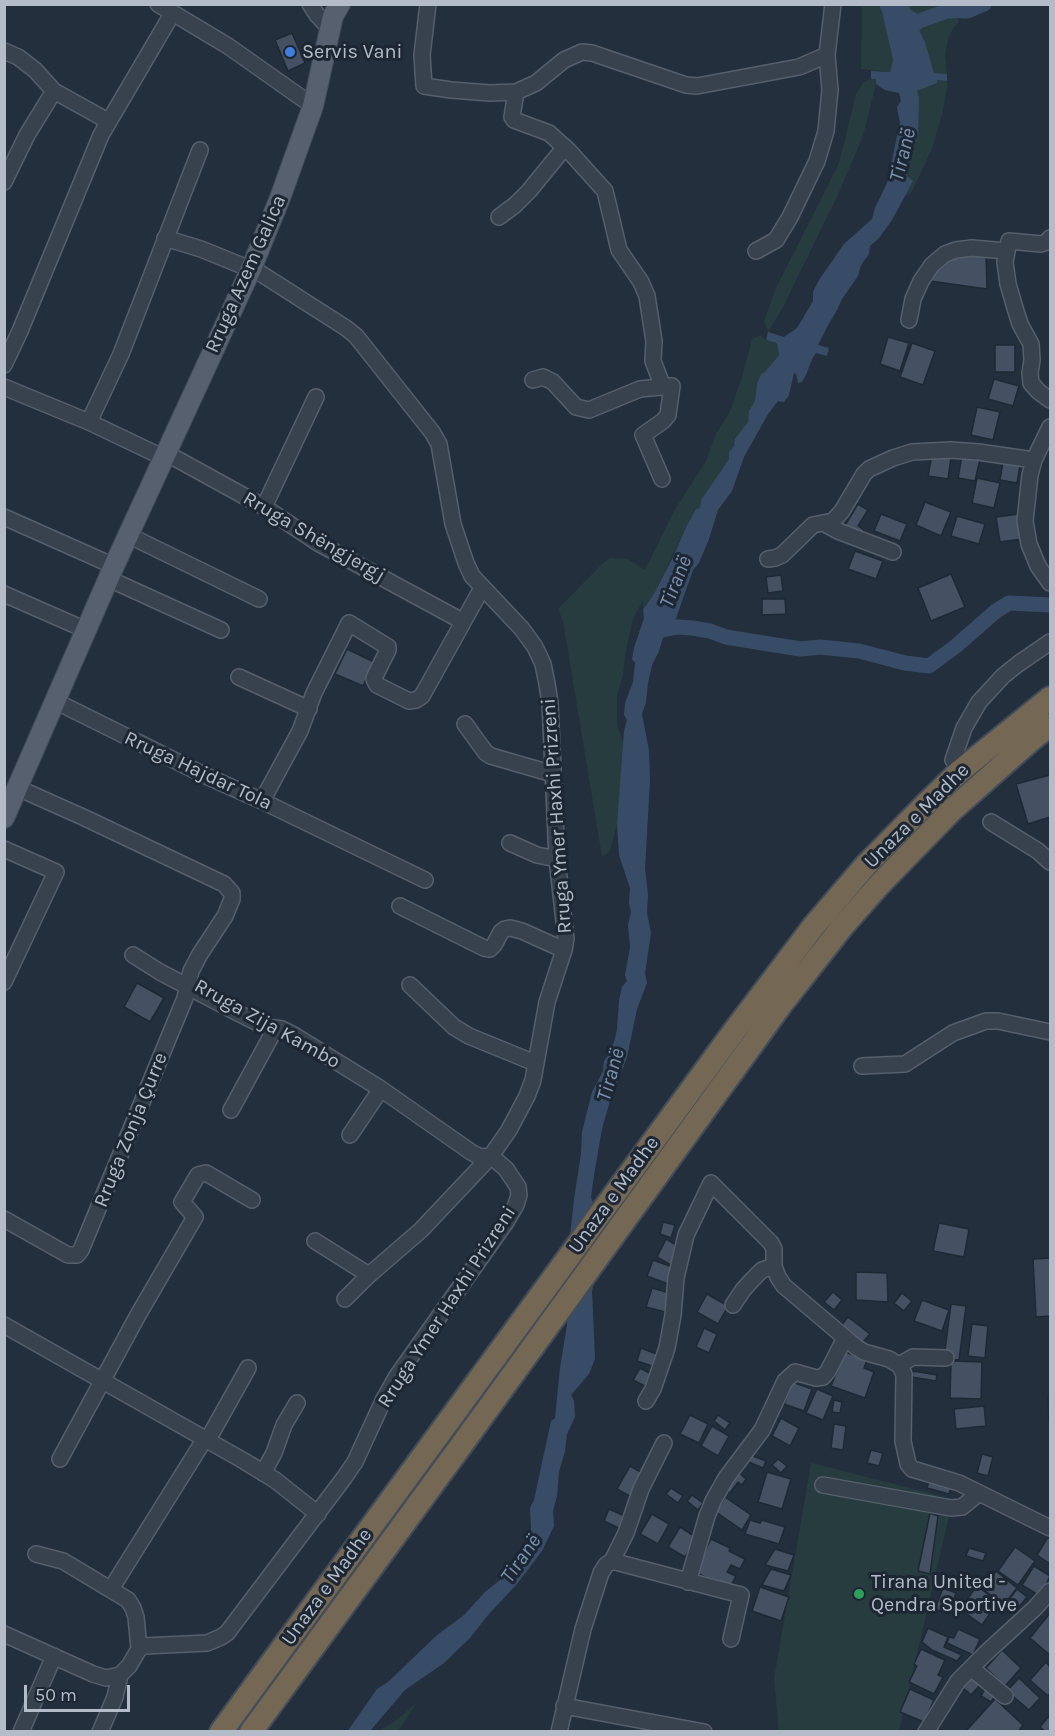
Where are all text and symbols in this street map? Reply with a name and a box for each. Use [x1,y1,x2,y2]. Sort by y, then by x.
place label: Servis Vani [302,40,403,64]
marker: Servis Vani [283,45,297,59]
water label: Tiranë [884,126,922,184]
street label: Rruga Azem Galica [200,191,292,357]
street label: Rruga Shëngjergj [239,487,389,587]
water label: Tiranë [654,552,698,612]
street label: Rruga Ymer Haxhi Prizreni [537,697,577,935]
street label: Rruga Hajdar Tola [120,726,276,816]
street label: Unaza e Madhe [860,759,974,873]
street label: Rruga Zija Kambo [190,974,344,1074]
water label: Tiranë [591,1046,631,1104]
street label: Rruga Zonja Çurre [89,1049,173,1211]
street label: Unaza e Madhe [564,1132,664,1258]
street label: Rruga Ymer Haxhi Prizreni [373,1202,521,1412]
street label: Unaza e Madhe [277,1524,377,1650]
water label: Tiranë [495,1530,547,1588]
place label: Tirana United - Qendra Sportive [871,1570,1017,1617]
marker: Tirana United - Qendra Sportive [852,1587,866,1601]
scale bar [27,1673,134,1711]
text: 50 m [35,1684,77,1706]

